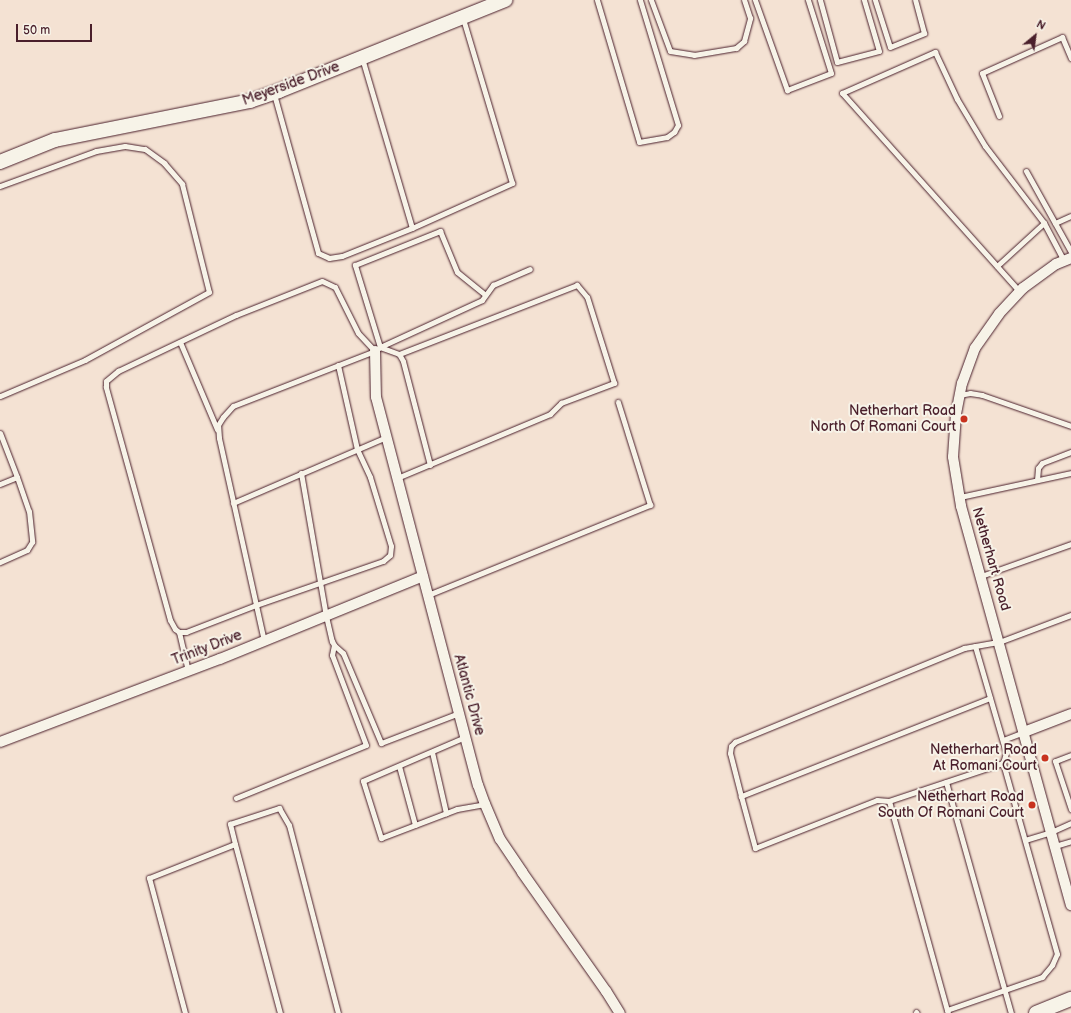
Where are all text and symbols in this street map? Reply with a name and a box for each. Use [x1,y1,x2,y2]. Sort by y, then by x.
scale bar [18,16,94,42]
north arrow [1015,16,1055,56]
text: N [1034,17,1048,33]
text: 50 m [23,23,50,38]
street label: Meyerside Drive [240,59,342,109]
place label: Netherhart Road North Of Romani Court [810,403,956,436]
marker: Netherhart Road North Of Romani Court [959,414,969,424]
street label: Netherhart Road [968,505,1014,613]
street label: Trinity Drive [169,627,245,669]
street label: Atlantic Drive [450,653,488,737]
place label: Netherhart Road At Romani Court [930,742,1037,774]
marker: Netherhart Road At Romani Court [1040,753,1050,763]
place label: Netherhart Road South Of Romani Court [878,789,1024,822]
marker: Netherhart Road South Of Romani Court [1027,800,1037,810]

